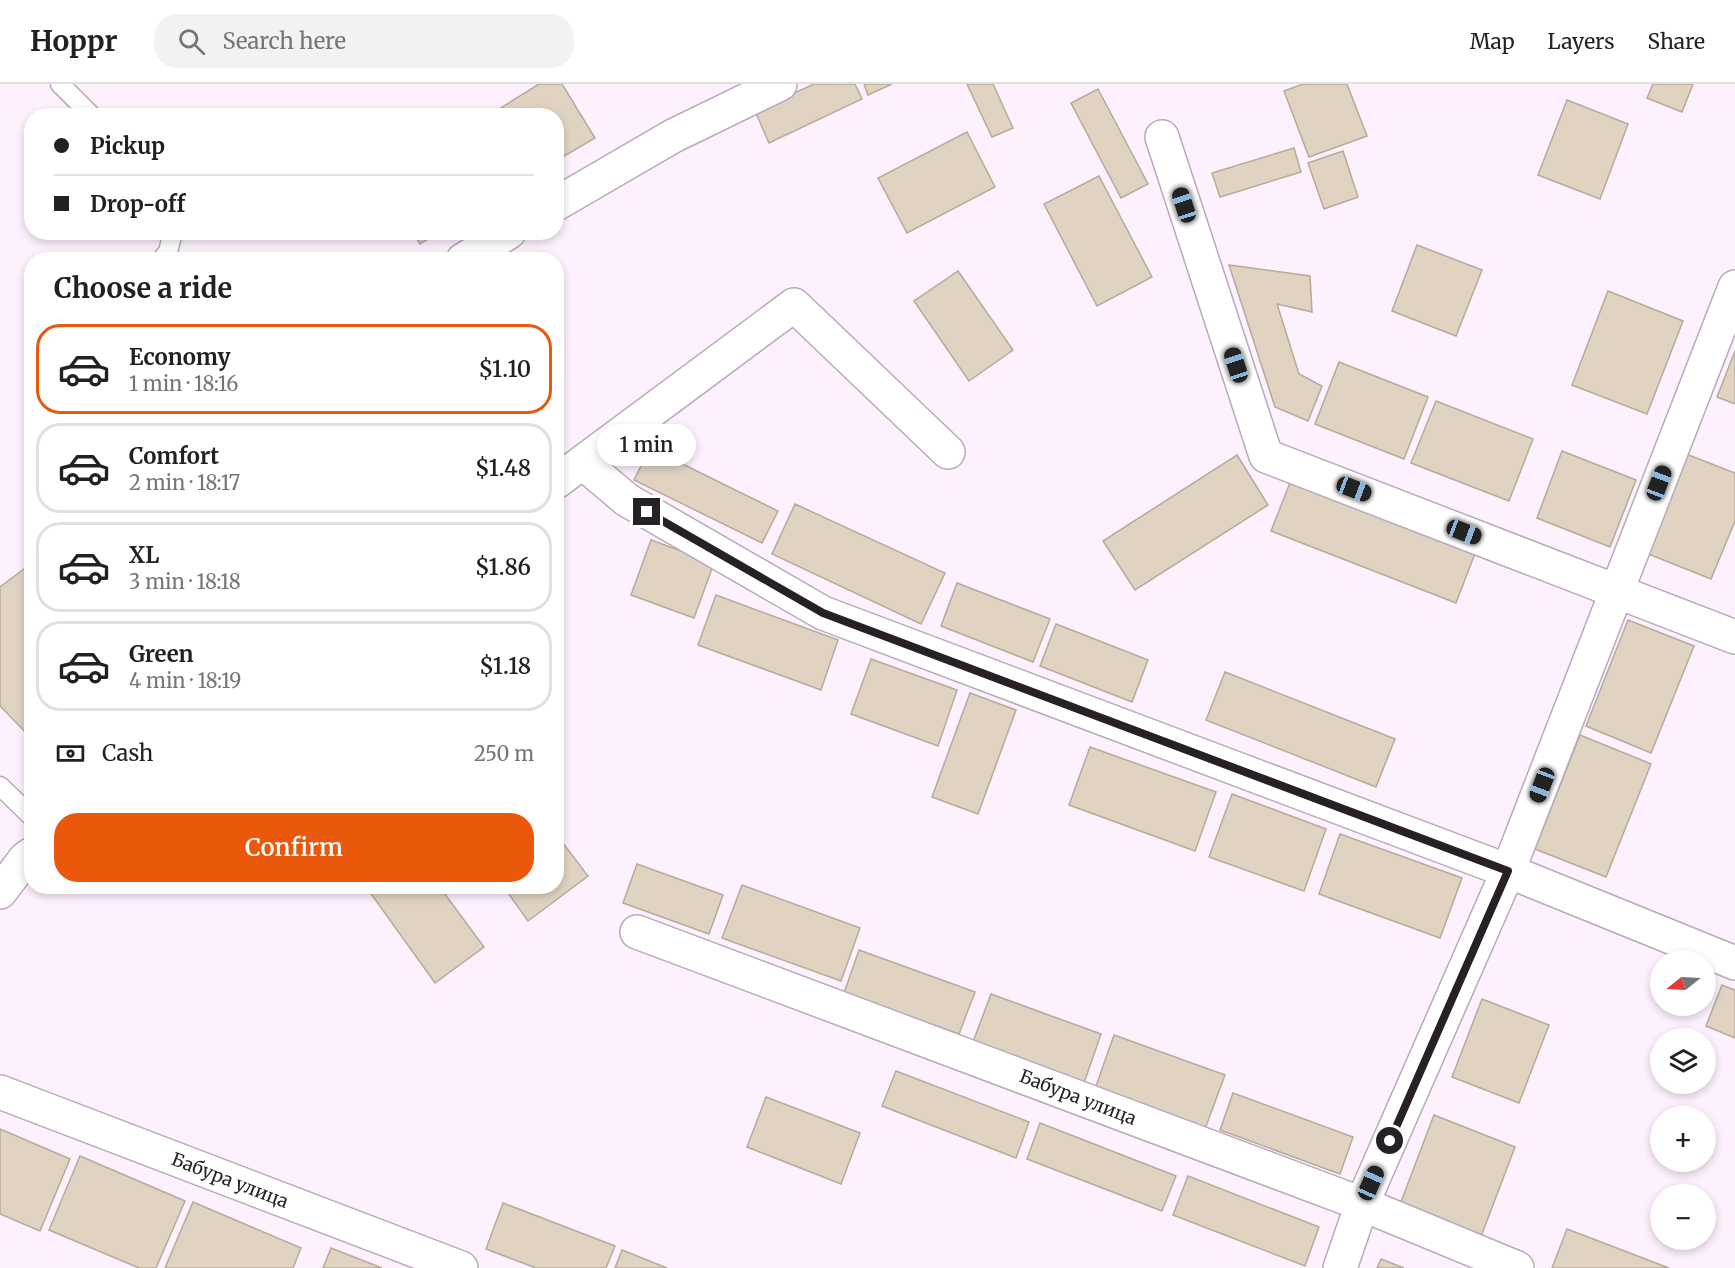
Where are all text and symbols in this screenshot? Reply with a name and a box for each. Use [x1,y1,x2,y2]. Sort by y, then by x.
search box [154,14,574,68]
text: Hoppr [30,23,118,59]
icon: search [175,25,208,58]
text: Search here [223,27,346,55]
text: Map [1470,28,1515,55]
text: Layers [1548,28,1615,55]
text: Share [1648,28,1705,55]
text: Pickup [90,132,165,160]
car [1170,185,1198,225]
text: Drop-off [90,190,185,218]
text: Choose a ride [54,271,232,305]
icon: car [57,342,111,396]
text: Economy [129,343,230,371]
car [1222,345,1250,385]
text: $1.10 [479,355,531,383]
text: 1 min · 18:16 [129,371,238,396]
callout: 1 min [598,425,696,467]
text: 1 min [620,432,673,457]
icon: car [57,441,111,495]
text: Comfort [129,442,219,470]
text: $1.48 [475,454,531,482]
car [1644,463,1674,503]
text: 2 min · 18:17 [129,470,240,495]
car [1334,474,1374,504]
route end [633,498,660,525]
car [1444,517,1484,547]
icon: car [57,540,111,594]
text: XL [129,541,159,569]
text: $1.86 [475,553,531,581]
text: 3 min · 18:18 [129,569,241,594]
icon: car [57,639,111,693]
text: Green [129,640,193,668]
text: $1.18 [479,652,531,680]
text: 4 min · 18:19 [129,668,241,693]
icon: cash [54,737,87,770]
text: Cash [102,739,153,767]
text: 250 m [474,741,534,766]
car [1527,765,1557,805]
button: Confirm [54,813,534,882]
north arrow [1650,950,1716,1016]
map controls [1650,950,1716,1250]
button: layers [1650,1028,1716,1094]
street label: Бабура улица [1016,1064,1140,1130]
button: + [1650,1106,1716,1172]
route start [1376,1127,1403,1154]
street label: Бабура улица [168,1147,292,1213]
car [1355,1163,1387,1203]
button: − [1650,1184,1716,1250]

